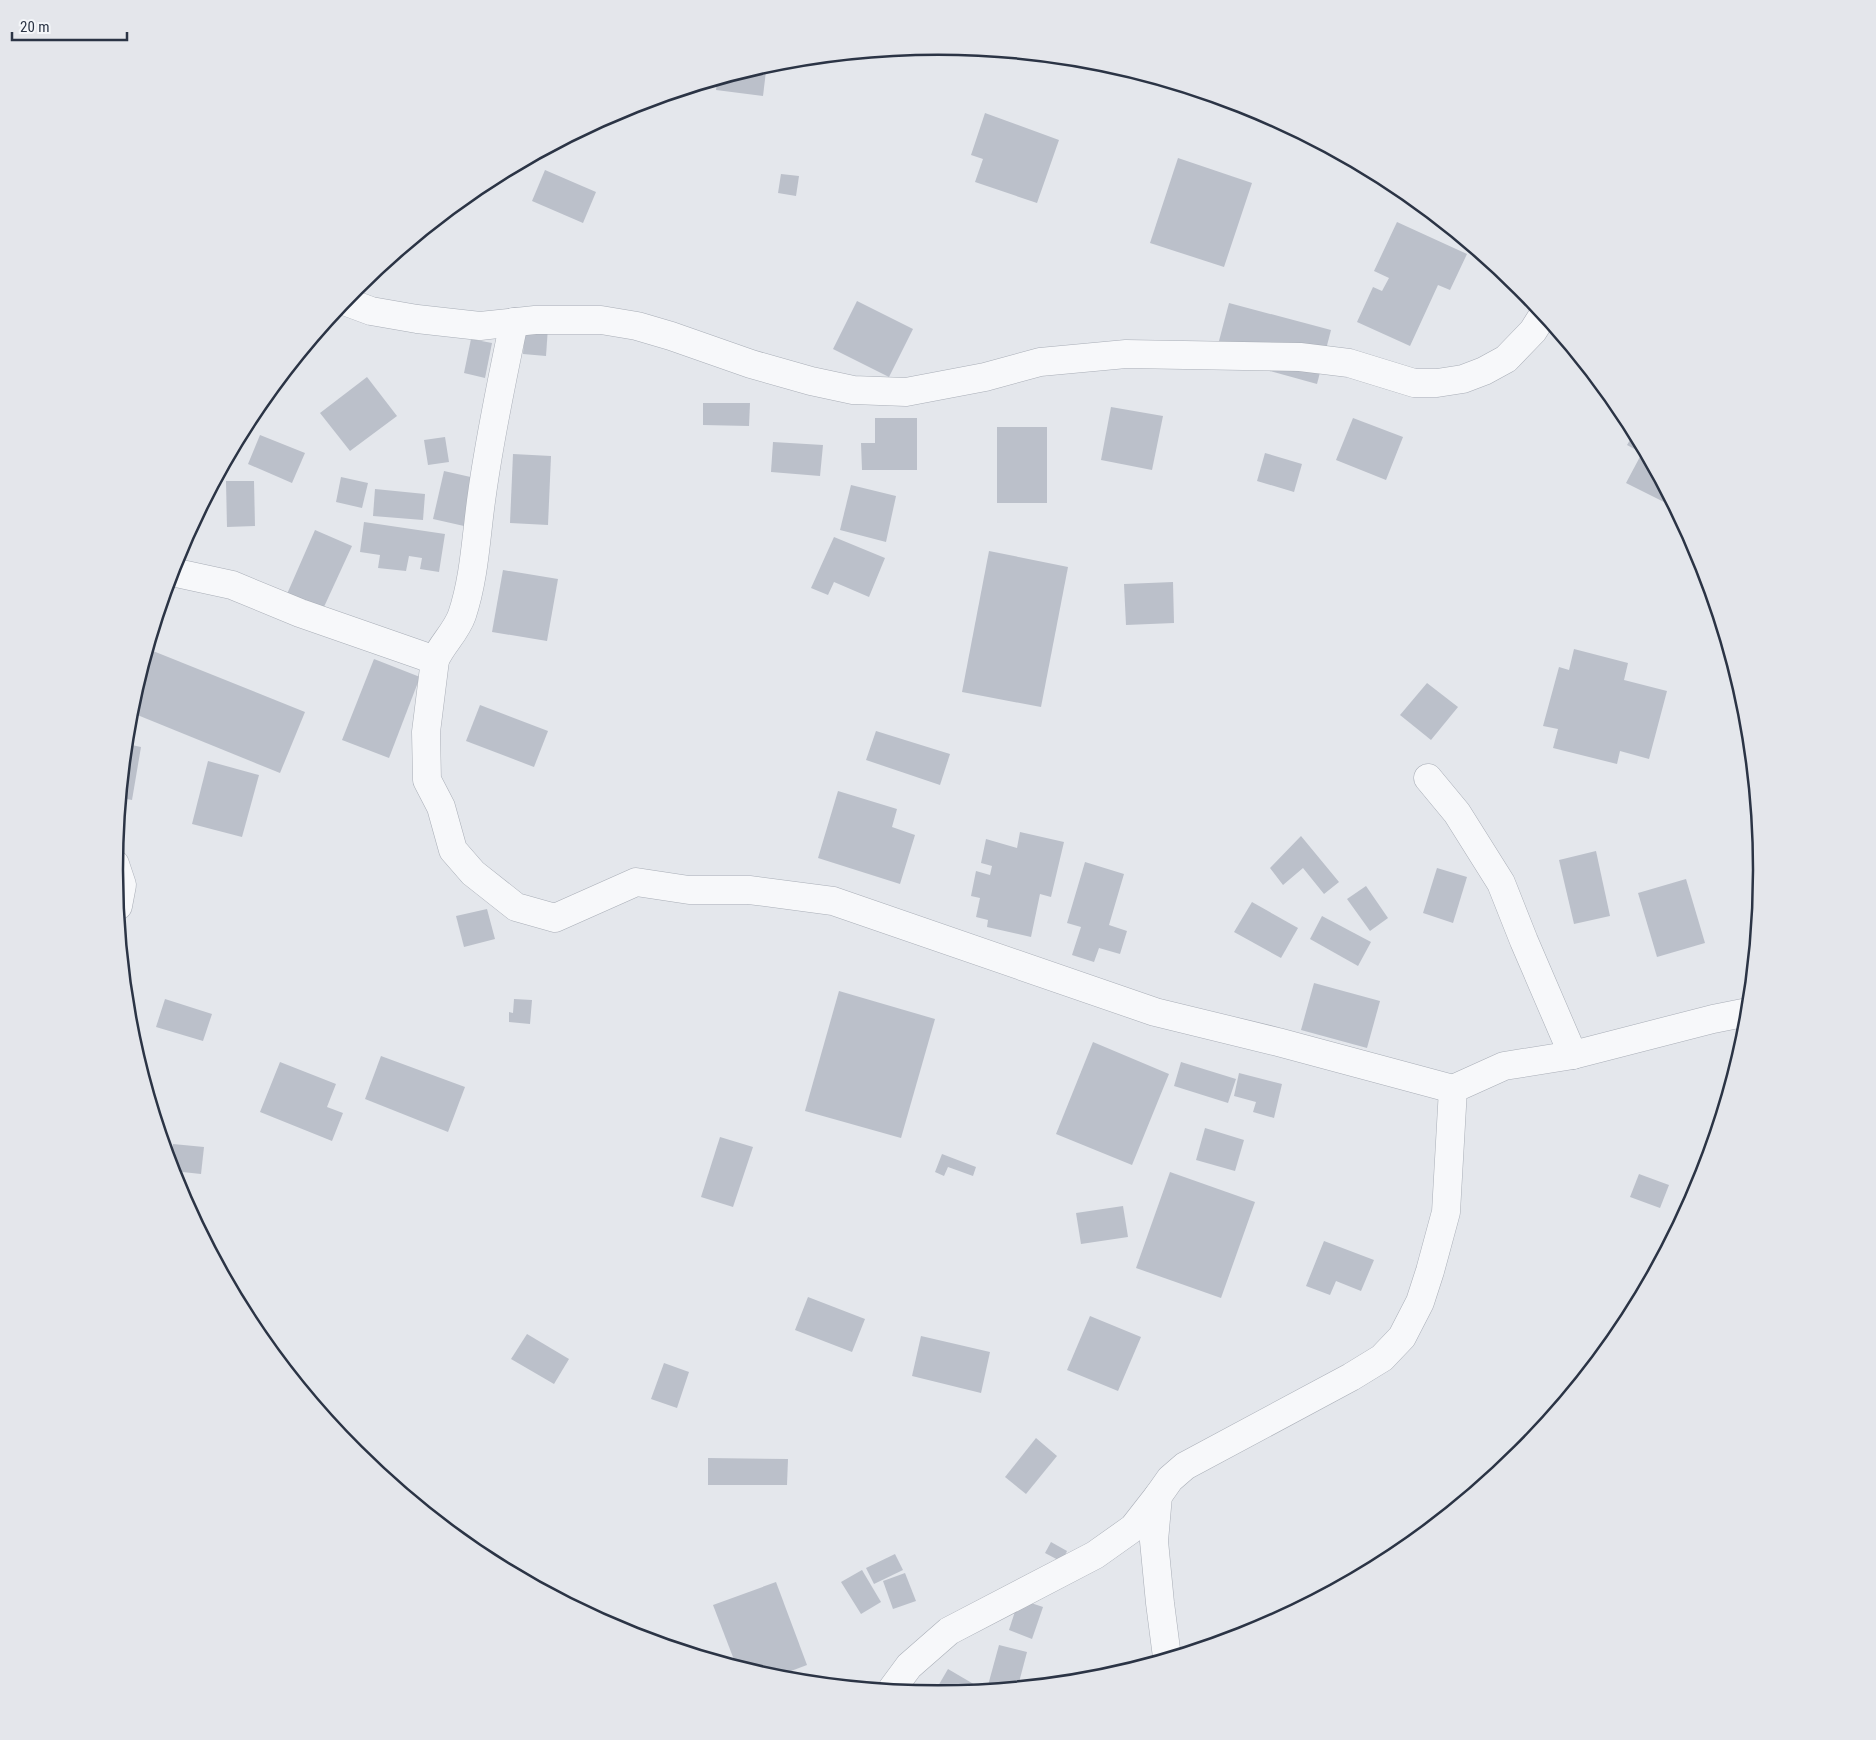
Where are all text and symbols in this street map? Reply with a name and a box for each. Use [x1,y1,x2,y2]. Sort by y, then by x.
scale bar [12,10,128,42]
text: 20 m [20,18,50,36]

